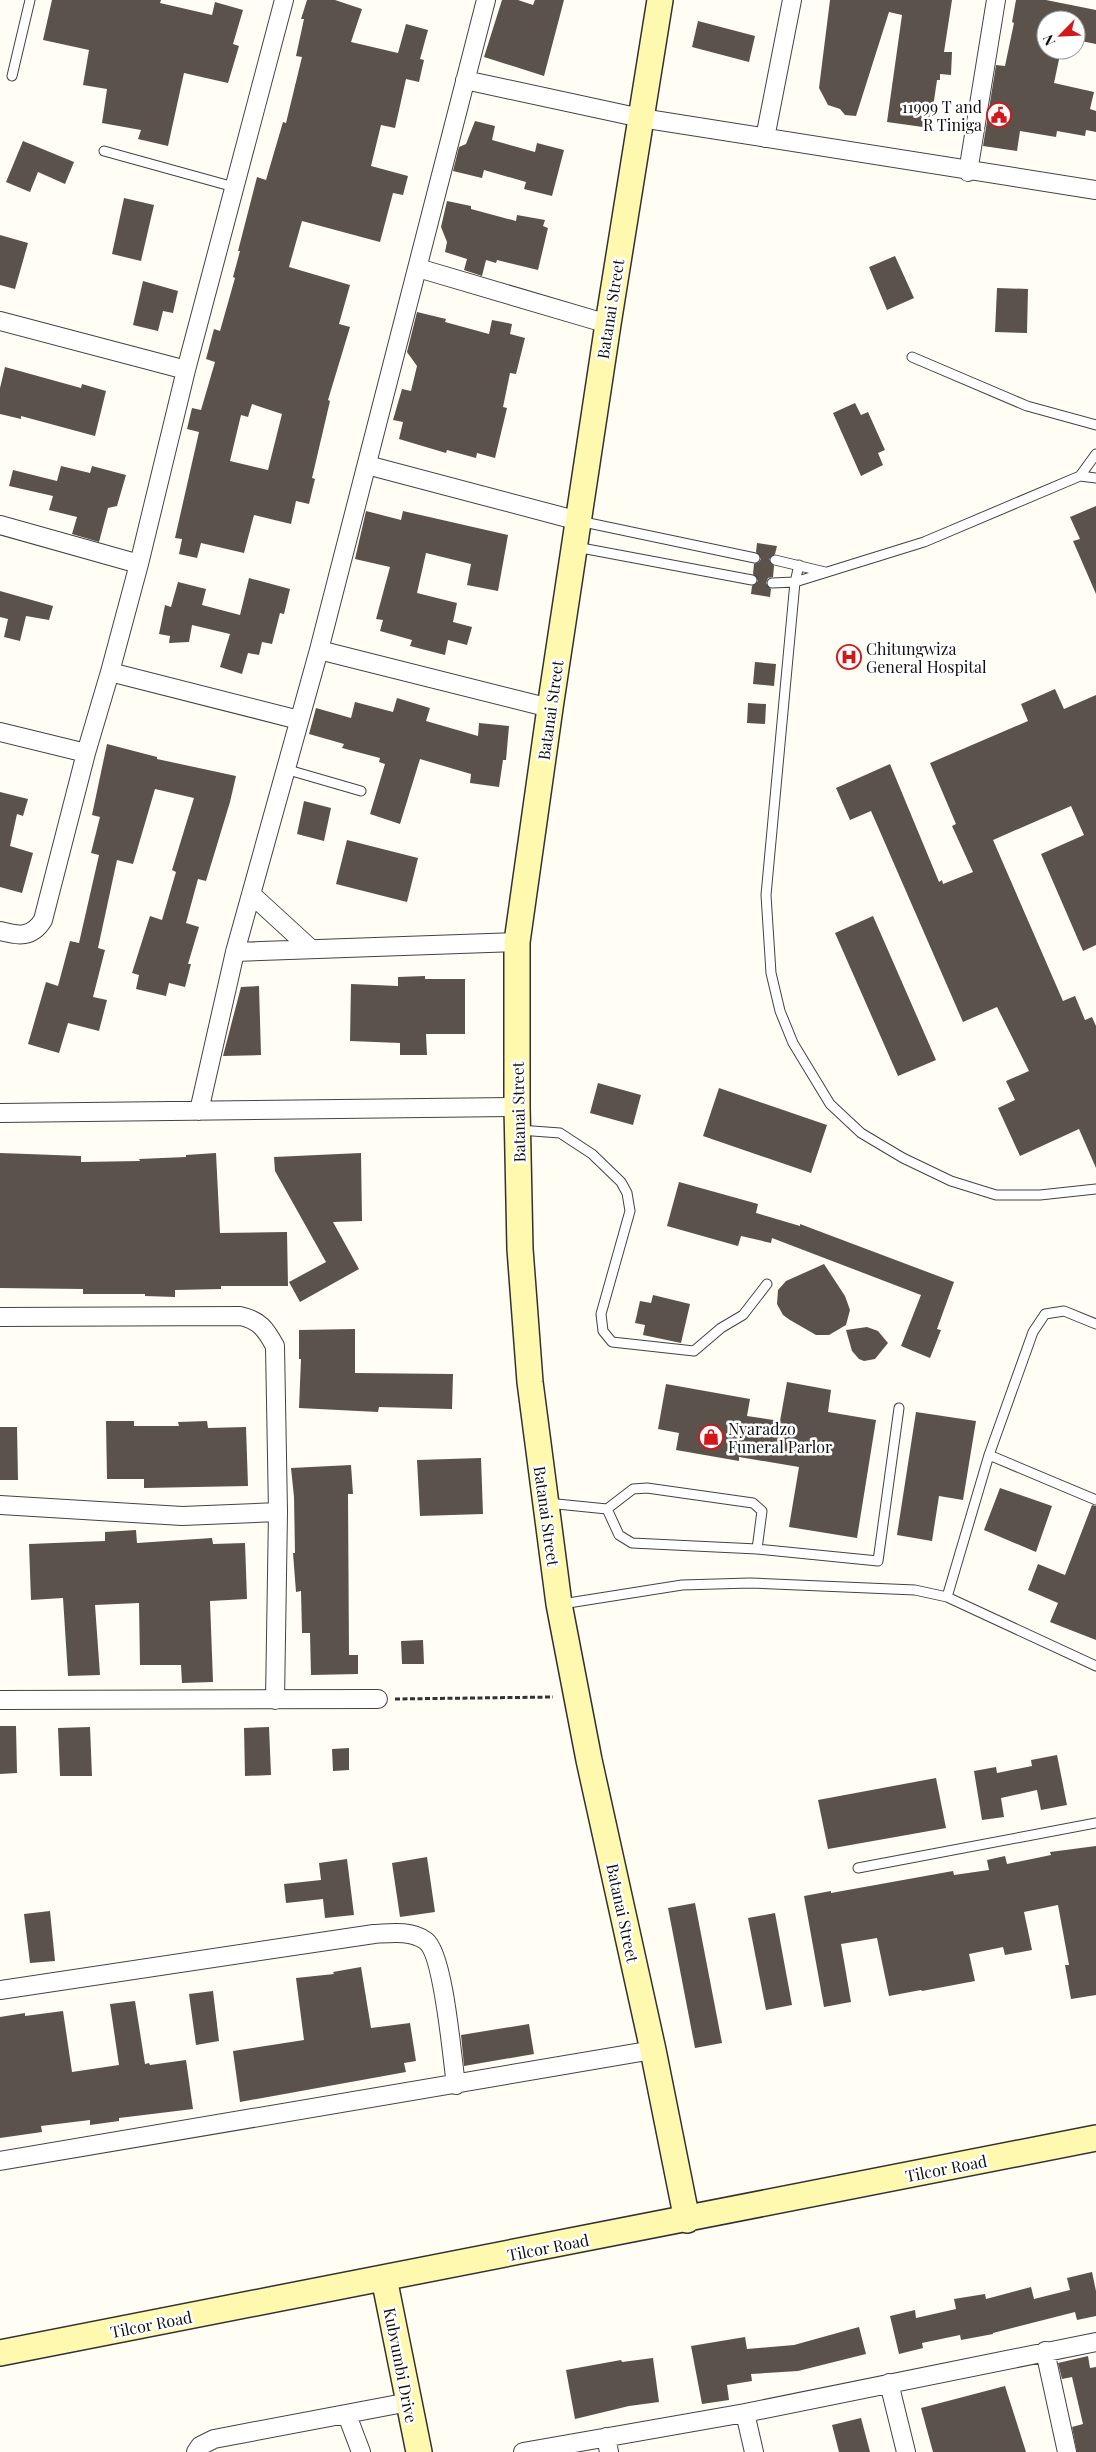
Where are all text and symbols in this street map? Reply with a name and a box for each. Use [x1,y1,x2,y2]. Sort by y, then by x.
north arrow [1036,10,1086,60]
text: N [1038,32,1059,49]
place label: 11999 T and R Tiniga [902,96,982,135]
public building icon: 11999 T and R Tiniga [986,102,1012,128]
street label: Batanai Street [592,257,628,360]
place label: Chitungwiza General Hospital [866,638,987,677]
hospital icon: Chitungwiza General Hospital [836,644,862,670]
street label: Batanai Street [533,658,567,761]
street label: Batanai Street [507,1061,529,1163]
place label: Nyaradzo Funeral Parlor [728,1418,832,1457]
shop icon: Nyaradzo Funeral Parlor [698,1424,724,1450]
street label: Batanai Street [530,1465,564,1568]
street label: Batanai Street [602,1862,644,1965]
street label: Tilcor Road [903,2150,989,2186]
street label: Tilcor Road [505,2229,591,2265]
street label: Tilcor Road [108,2306,194,2342]
street label: Kubvumbi Drive [380,2306,422,2424]

